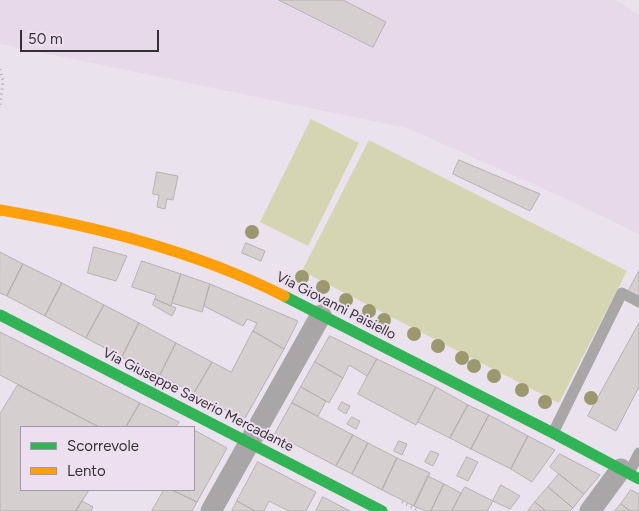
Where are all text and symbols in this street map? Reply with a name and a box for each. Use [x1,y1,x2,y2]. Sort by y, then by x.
scale bar [22,20,161,52]
text: 50 m [28,30,63,48]
street label: Via Giovanni Paisiello [273,269,399,343]
street label: Via Giuseppe Saverio Mercadante [100,344,296,456]
legend [20,426,195,491]
text: Scorrevole [67,437,139,455]
text: Lento [67,462,106,480]

